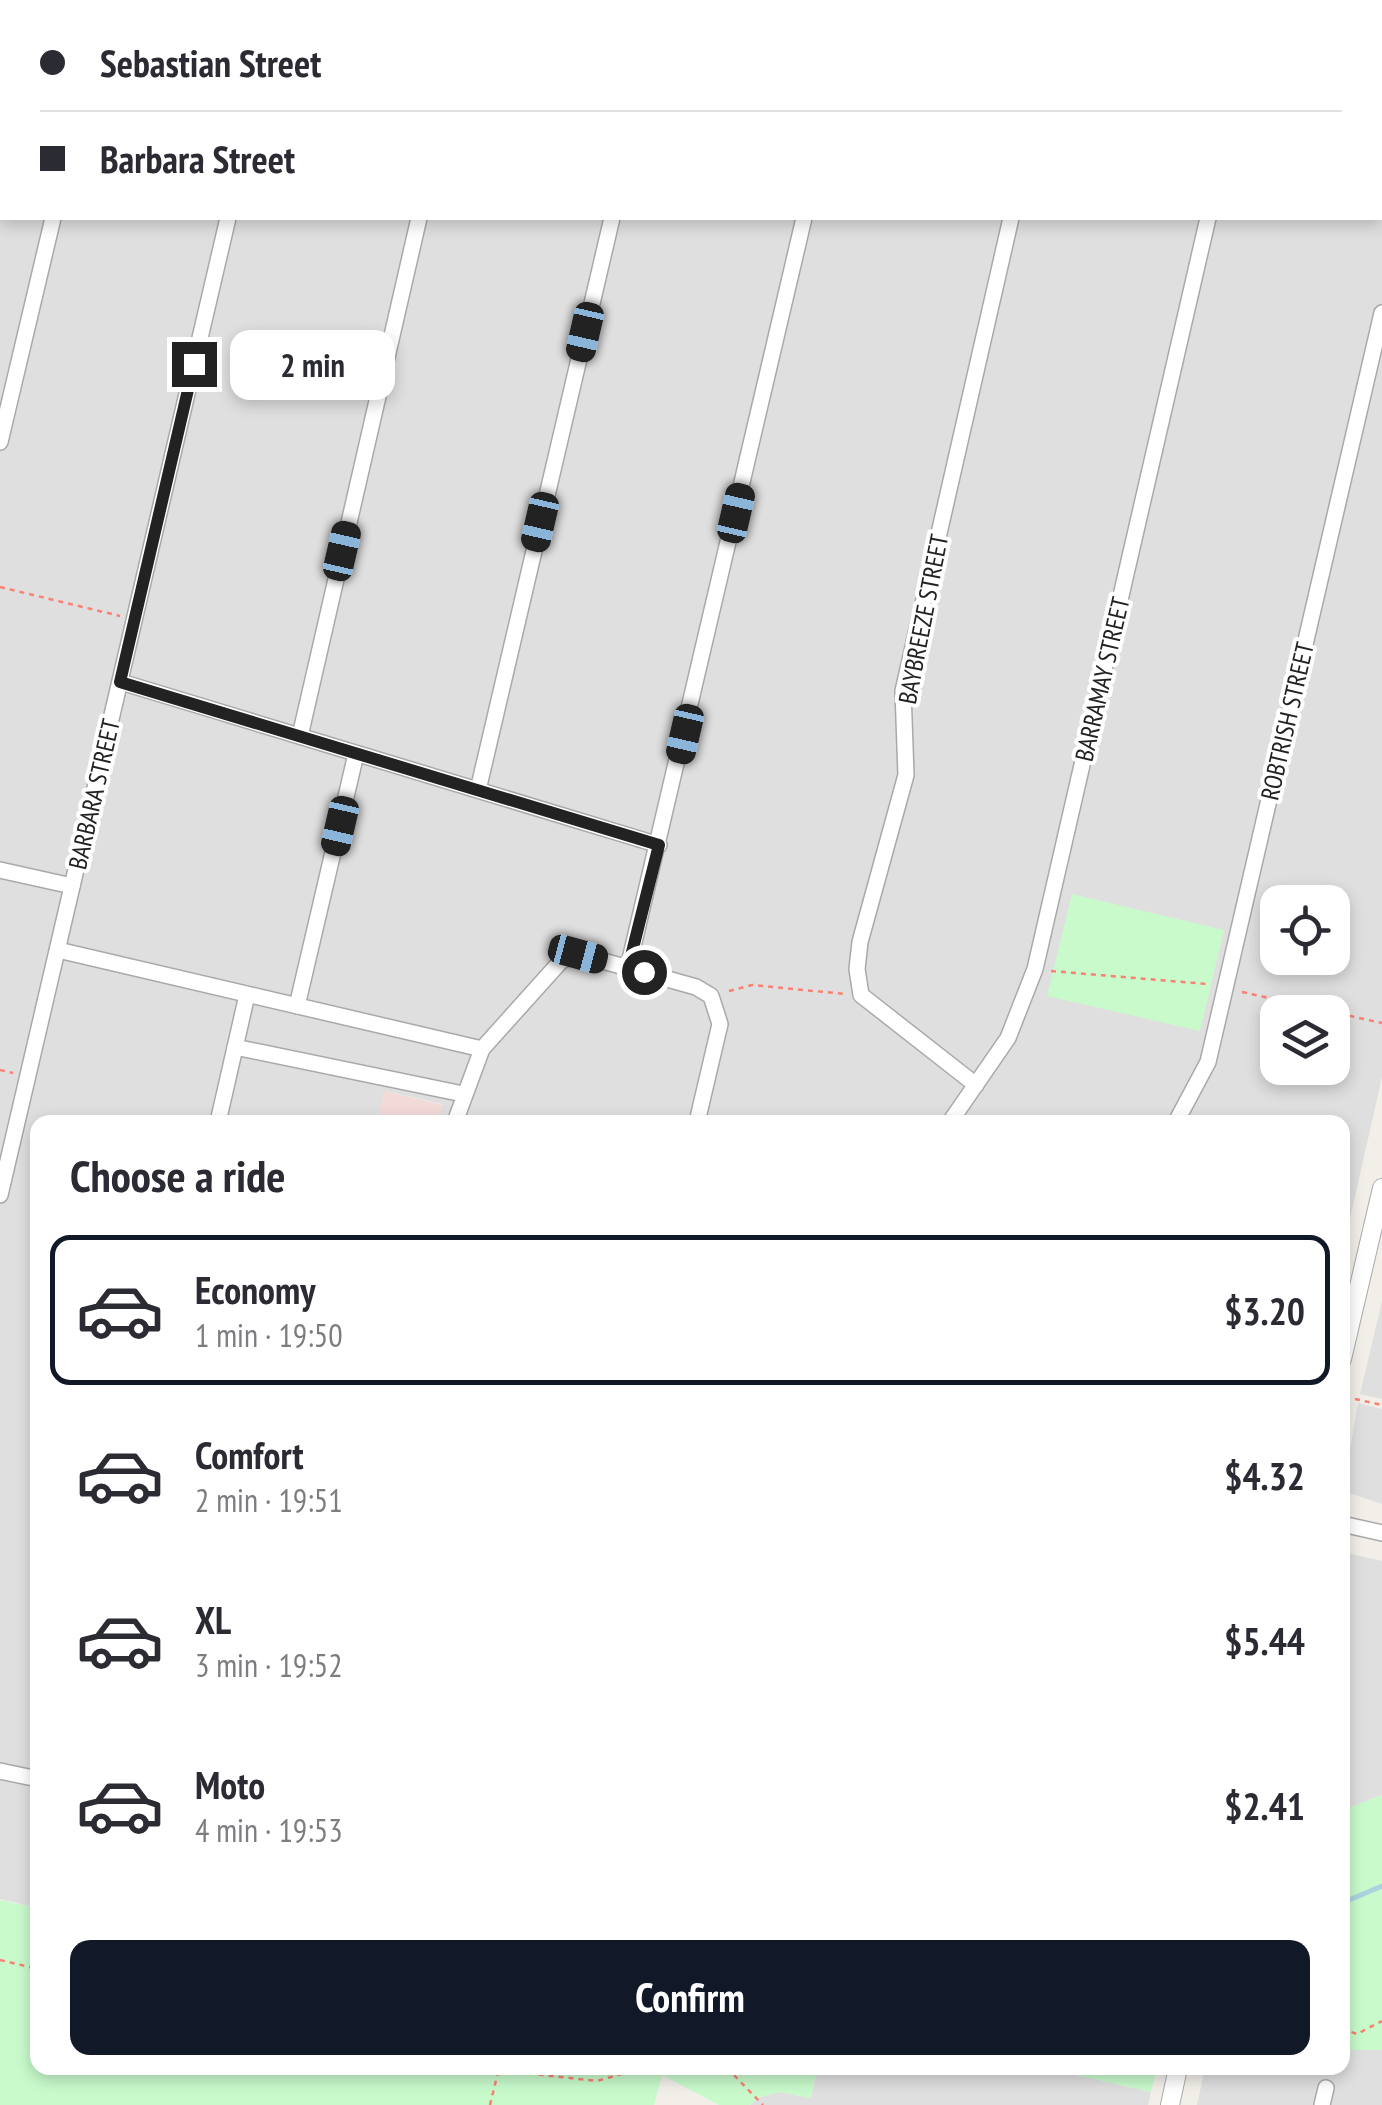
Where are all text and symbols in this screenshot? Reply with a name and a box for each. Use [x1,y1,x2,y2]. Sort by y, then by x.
text: Sebastian Street [100,38,321,87]
text: Barbara Street [100,134,295,183]
car [564,299,606,365]
callout: 2 min [229,329,394,399]
route end [172,342,217,387]
text: 2 min [280,344,345,386]
car [715,480,757,546]
car [519,489,561,555]
car [321,518,363,584]
street label: BAYBREEZE STREET [891,531,955,707]
street label: BARRAMAY STREET [1068,594,1136,764]
street label: ROBTRISH STREET [1253,639,1321,803]
car [664,701,706,767]
street label: BARBARA STREET [61,716,127,872]
car [319,793,361,859]
map controls [1260,885,1350,1085]
button: locate [1260,885,1350,975]
car [545,932,611,976]
route start [622,950,667,995]
button: layers [1260,995,1350,1085]
text: Choose a ride [70,1146,285,1204]
icon: car [75,1265,165,1355]
text: Economy [195,1265,315,1314]
text: $3.20 [1224,1286,1305,1335]
text: 1 min · 19:50 [195,1314,343,1356]
icon: car [75,1430,165,1520]
text: Comfort [195,1430,304,1479]
text: $4.32 [1224,1451,1305,1500]
text: 2 min · 19:51 [195,1479,343,1521]
icon: car [75,1595,165,1685]
text: XL [195,1595,231,1644]
text: $5.44 [1224,1616,1305,1665]
text: 3 min · 19:52 [195,1644,343,1686]
icon: car [75,1760,165,1850]
text: Moto [195,1760,265,1809]
text: $2.41 [1224,1781,1305,1830]
text: 4 min · 19:53 [195,1809,343,1851]
button: Confirm [70,1940,1310,2055]

